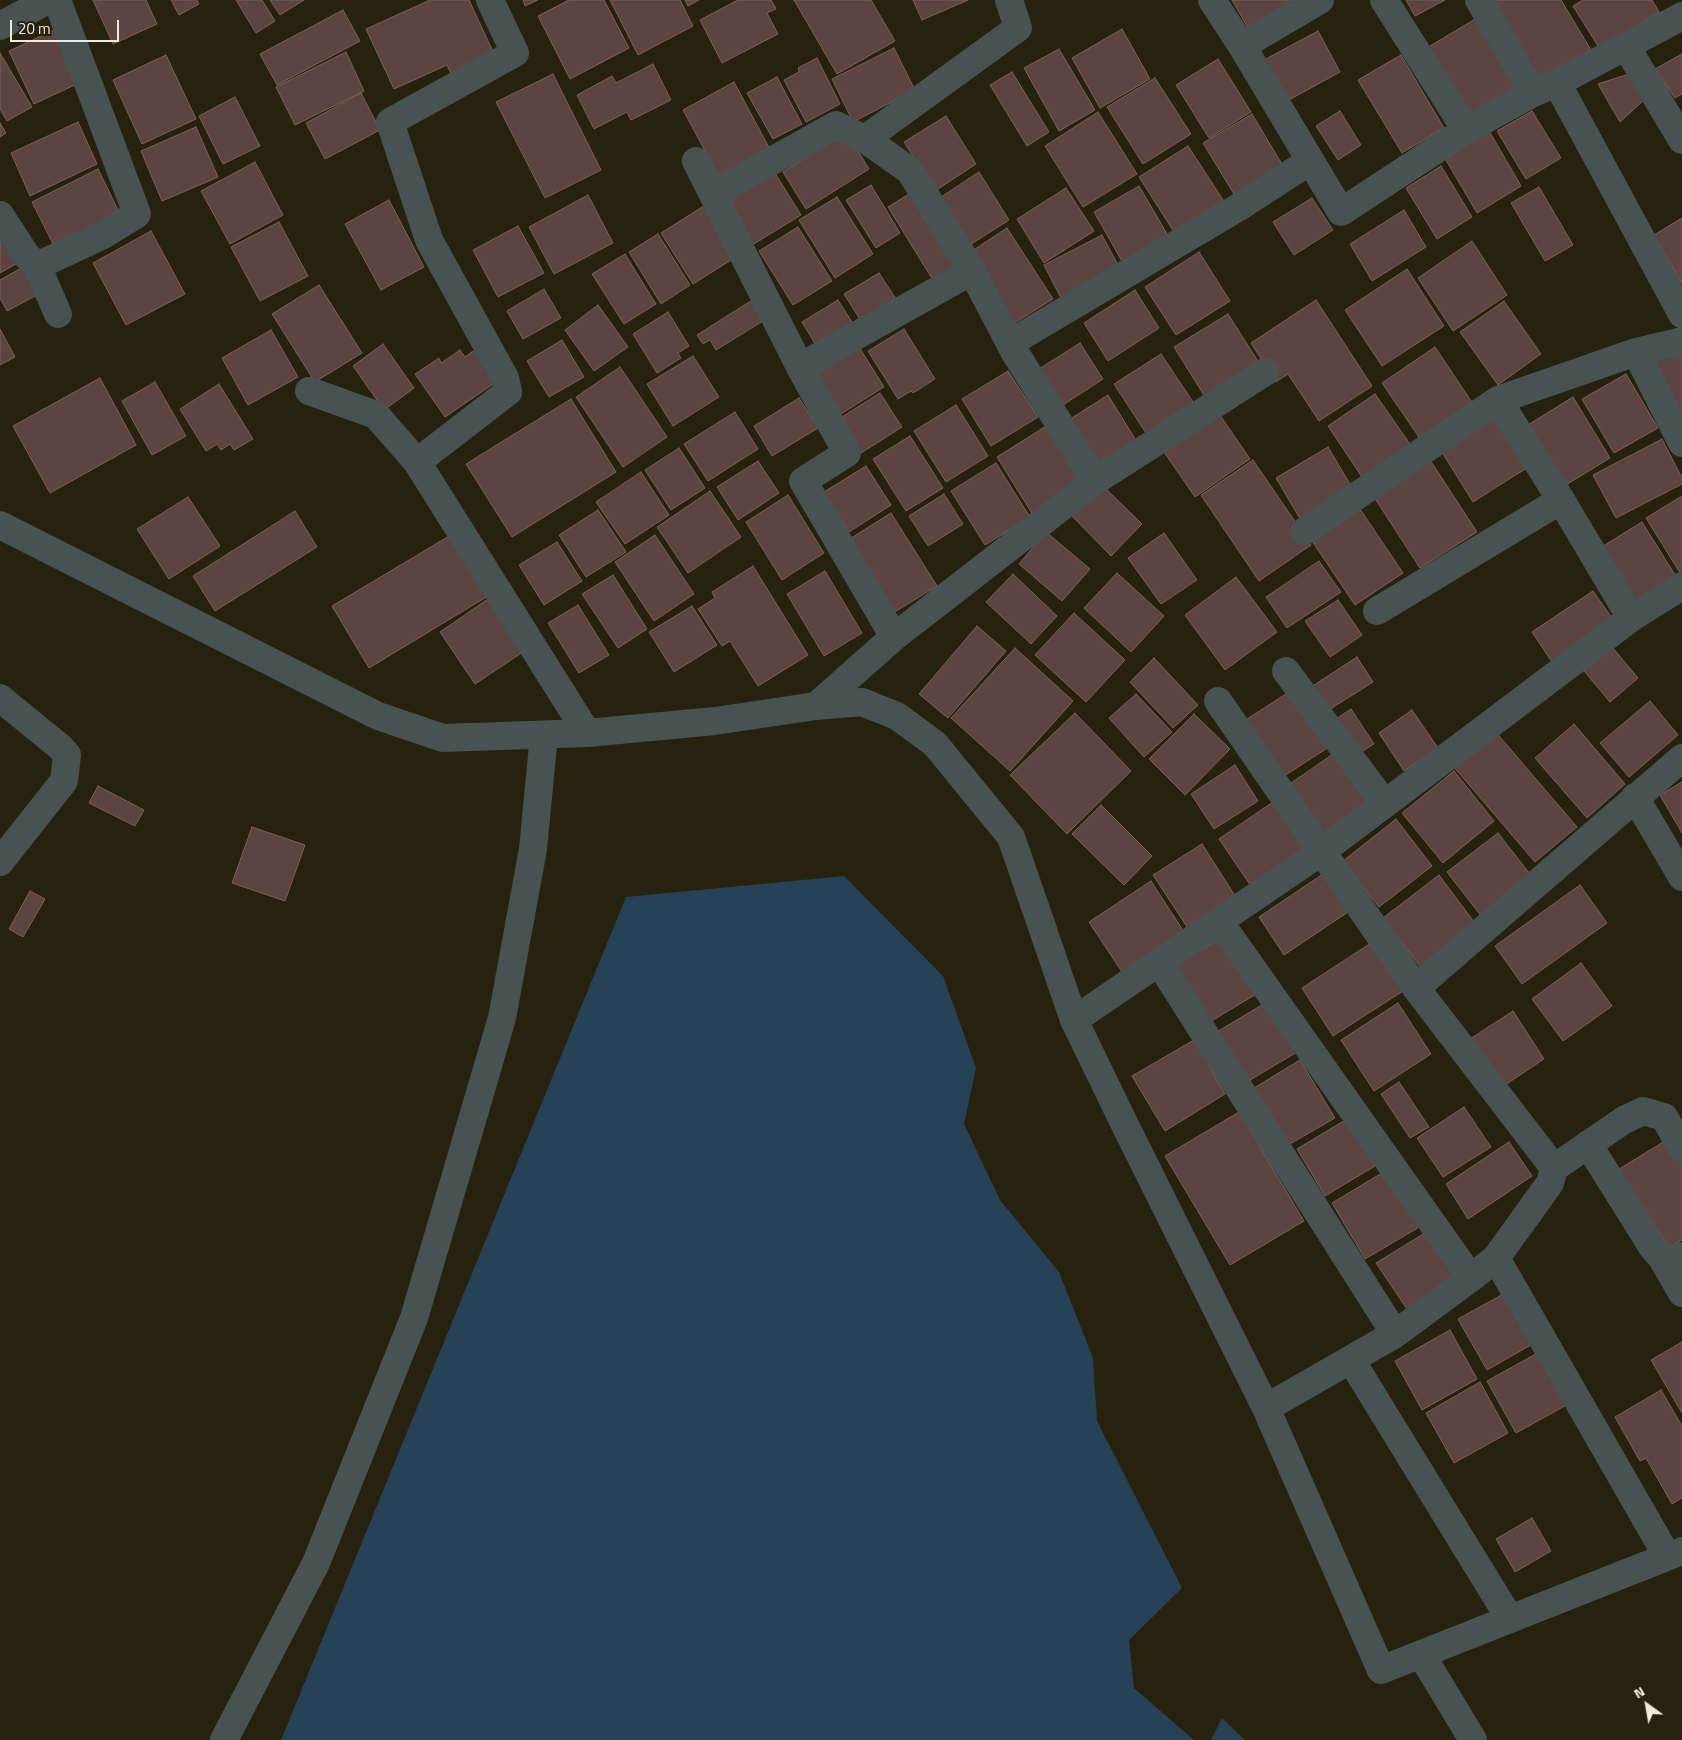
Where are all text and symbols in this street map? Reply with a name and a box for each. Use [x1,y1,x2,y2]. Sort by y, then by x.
scale bar [12,10,121,42]
text: 20 m [18,17,51,40]
north arrow [1622,1680,1672,1730]
text: N [1629,1680,1648,1703]

